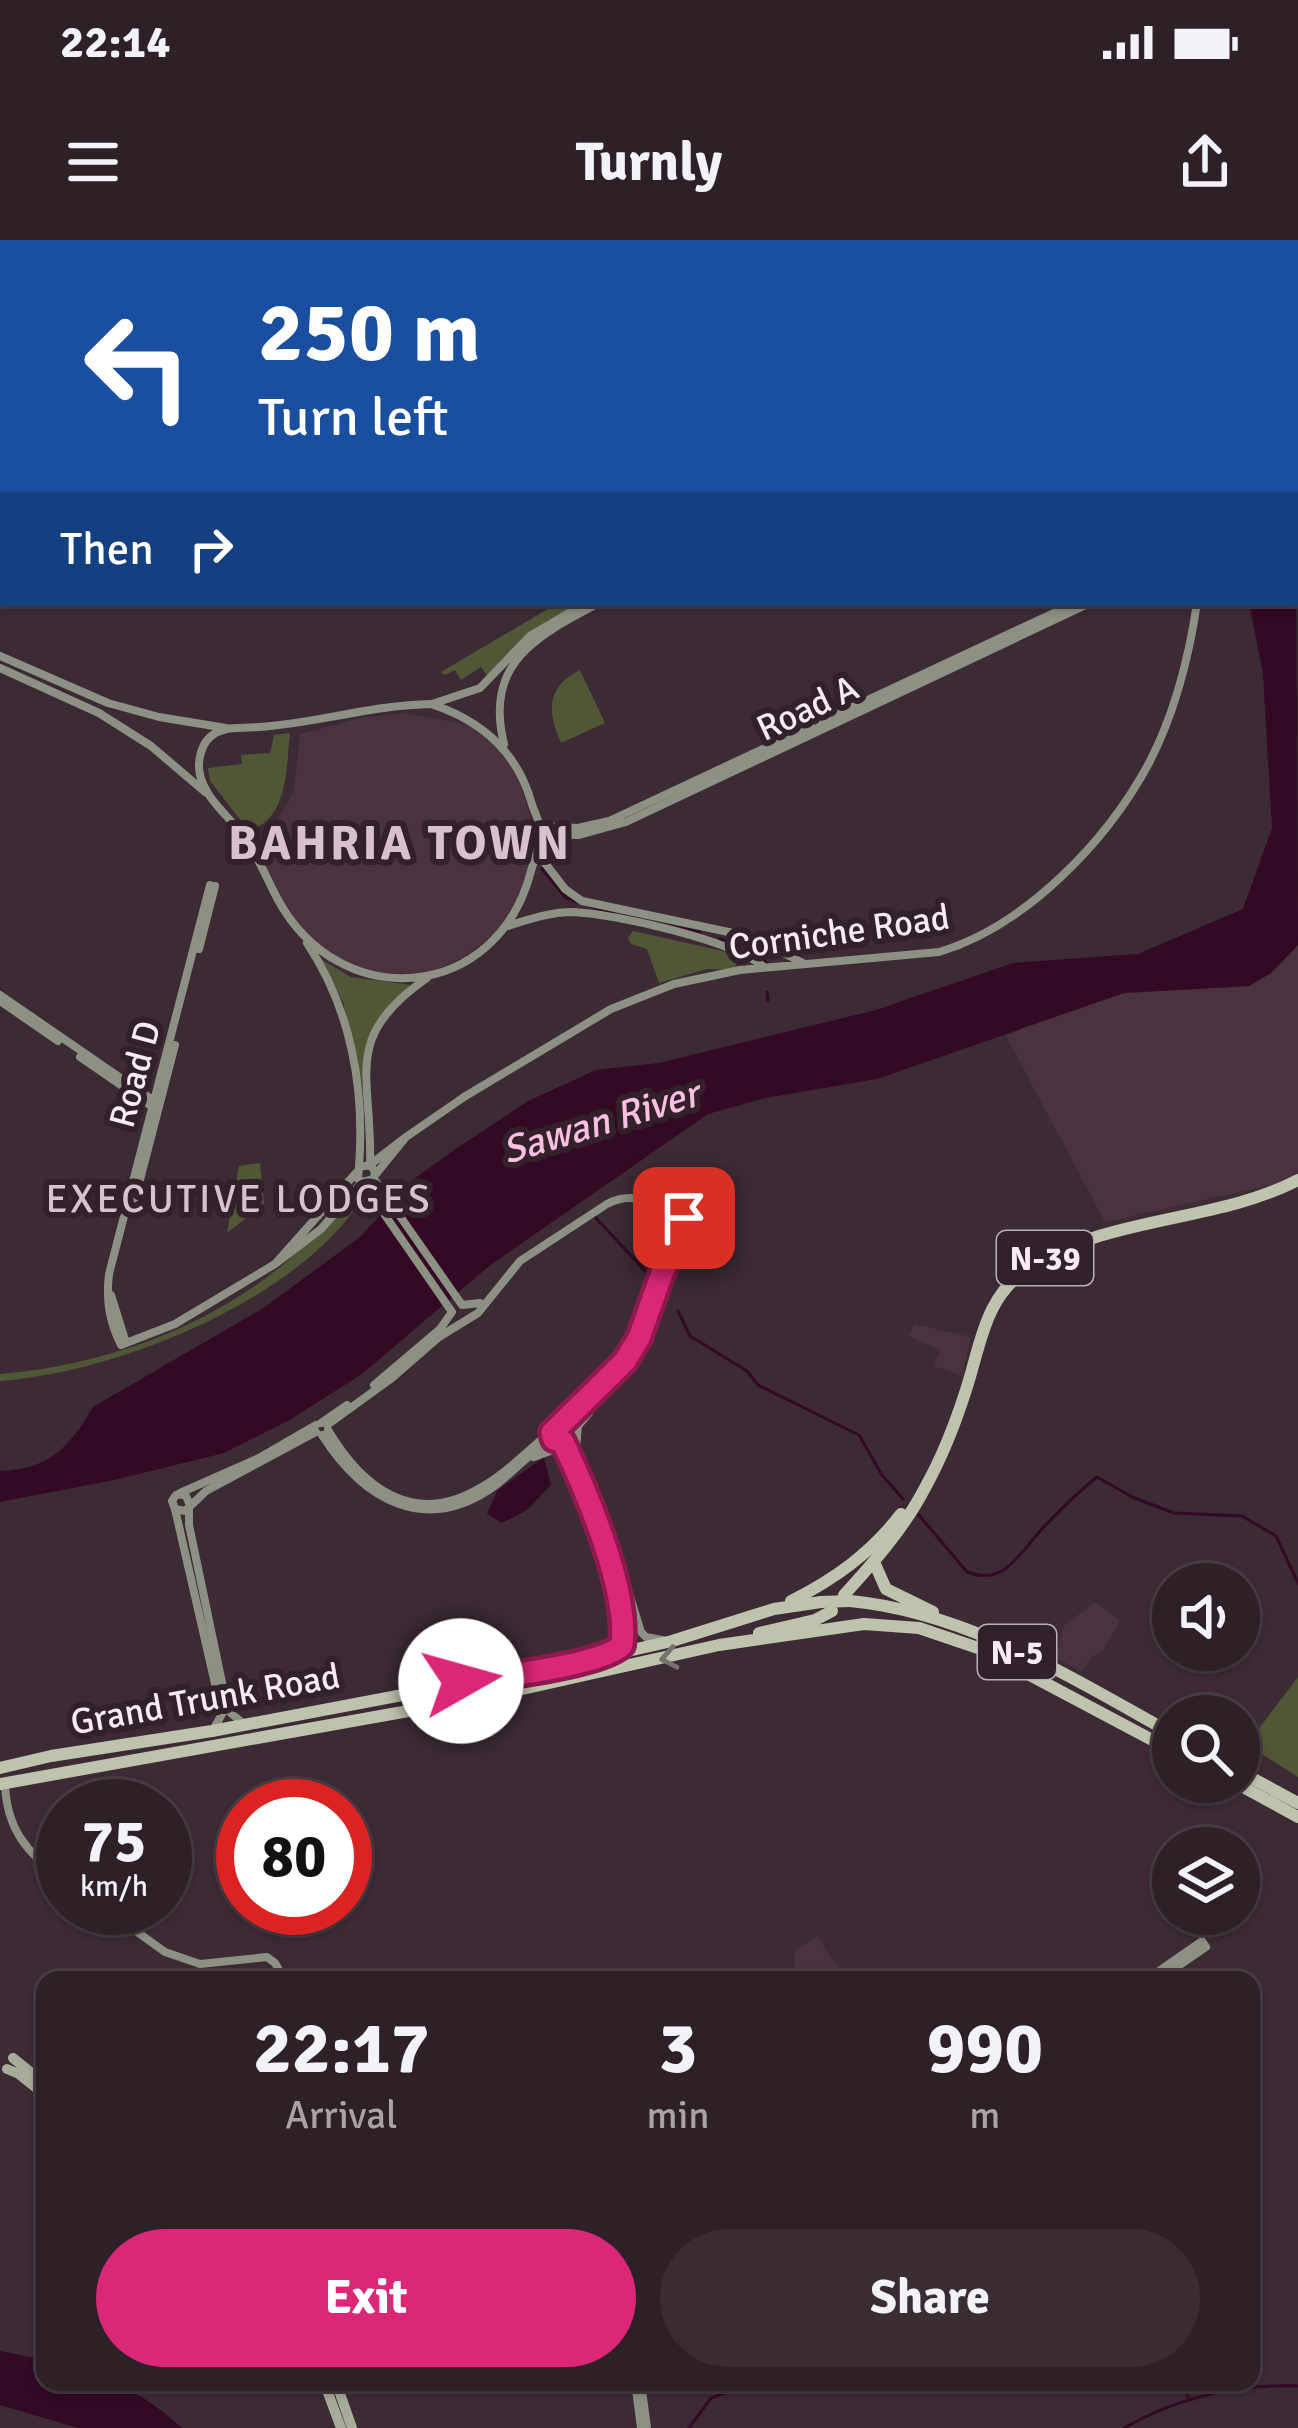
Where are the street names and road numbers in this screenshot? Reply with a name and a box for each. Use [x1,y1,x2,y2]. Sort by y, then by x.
street label: Road A [750,665,866,751]
street label: Corniche Road [726,895,952,970]
street label: Road D [100,1016,171,1133]
road number: N-39 [997,1231,1093,1285]
road number: N-5 [978,1625,1056,1679]
street label: Grand Trunk Road [67,1654,343,1745]

